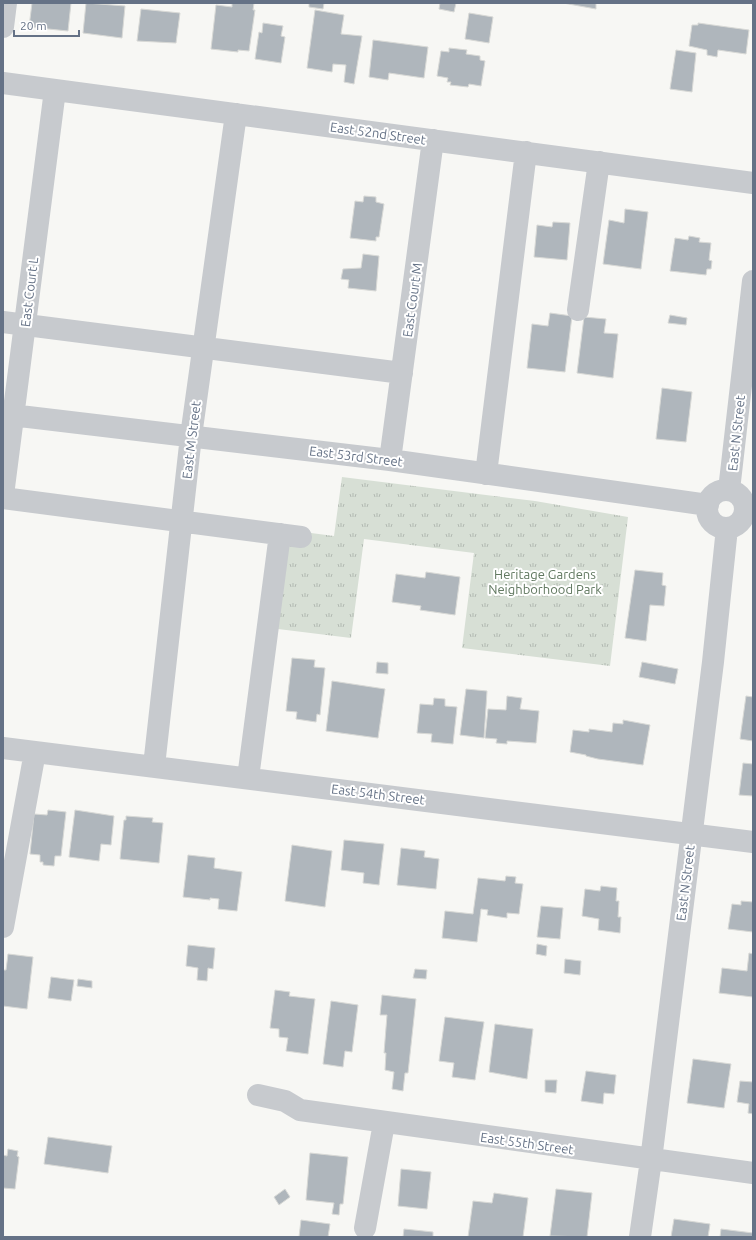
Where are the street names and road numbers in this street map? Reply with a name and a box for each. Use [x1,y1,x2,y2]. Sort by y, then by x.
street label: East 52nd Street [329,119,427,147]
street label: East Court L [18,256,40,328]
street label: East Court M [400,262,424,338]
street label: East N Street [725,394,747,472]
street label: East M Street [179,400,203,480]
street label: East 53rd Street [308,443,404,469]
street label: East 54th Street [330,781,426,807]
street label: East N Street [673,844,697,922]
street label: East 55th Street [479,1130,575,1156]

